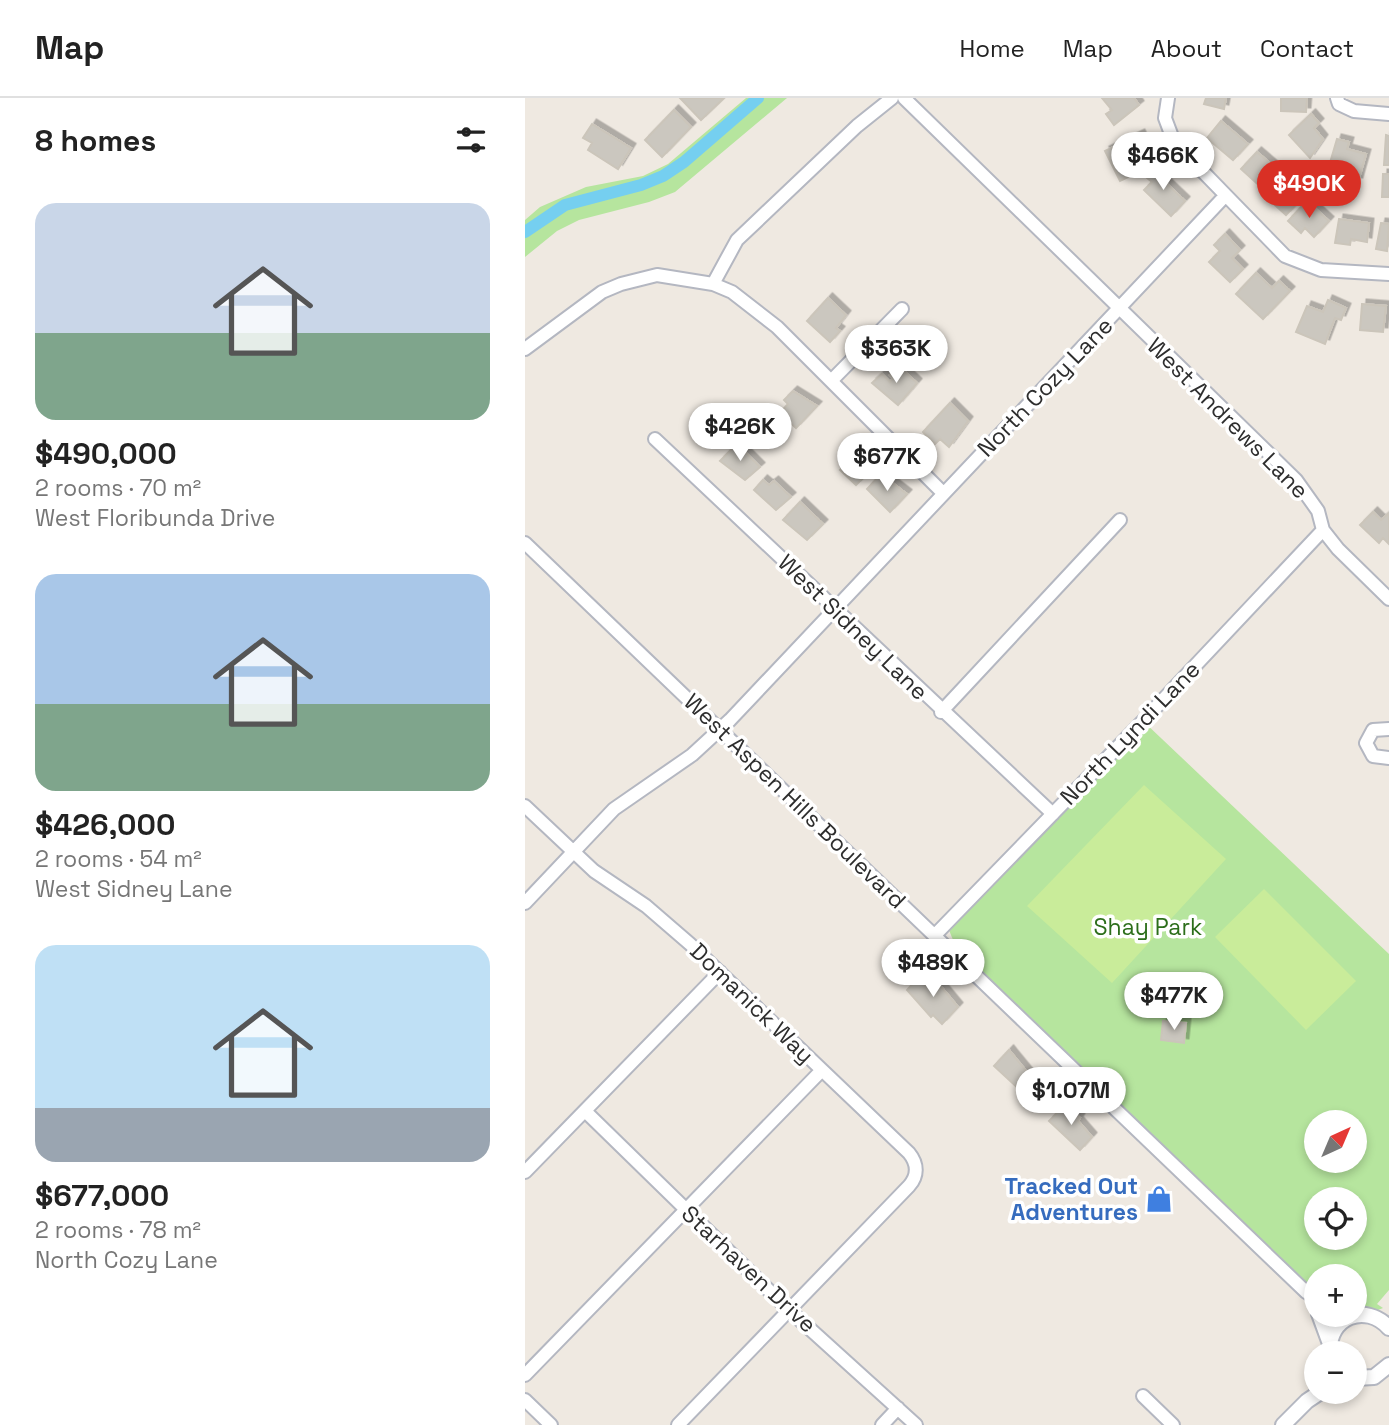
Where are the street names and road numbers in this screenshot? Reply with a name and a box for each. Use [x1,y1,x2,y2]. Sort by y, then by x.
street label: North Cozy Lane [971,311,1119,463]
street label: West Andrews Lane [1141,331,1315,505]
street label: West Sidney Lane [772,548,934,706]
street label: North Lyndi Lane [1053,655,1207,811]
street label: West Aspen Hills Boulevard [678,687,912,915]
street label: Domanick Way [684,936,820,1070]
street label: Starhaven Drive [675,1199,823,1339]

